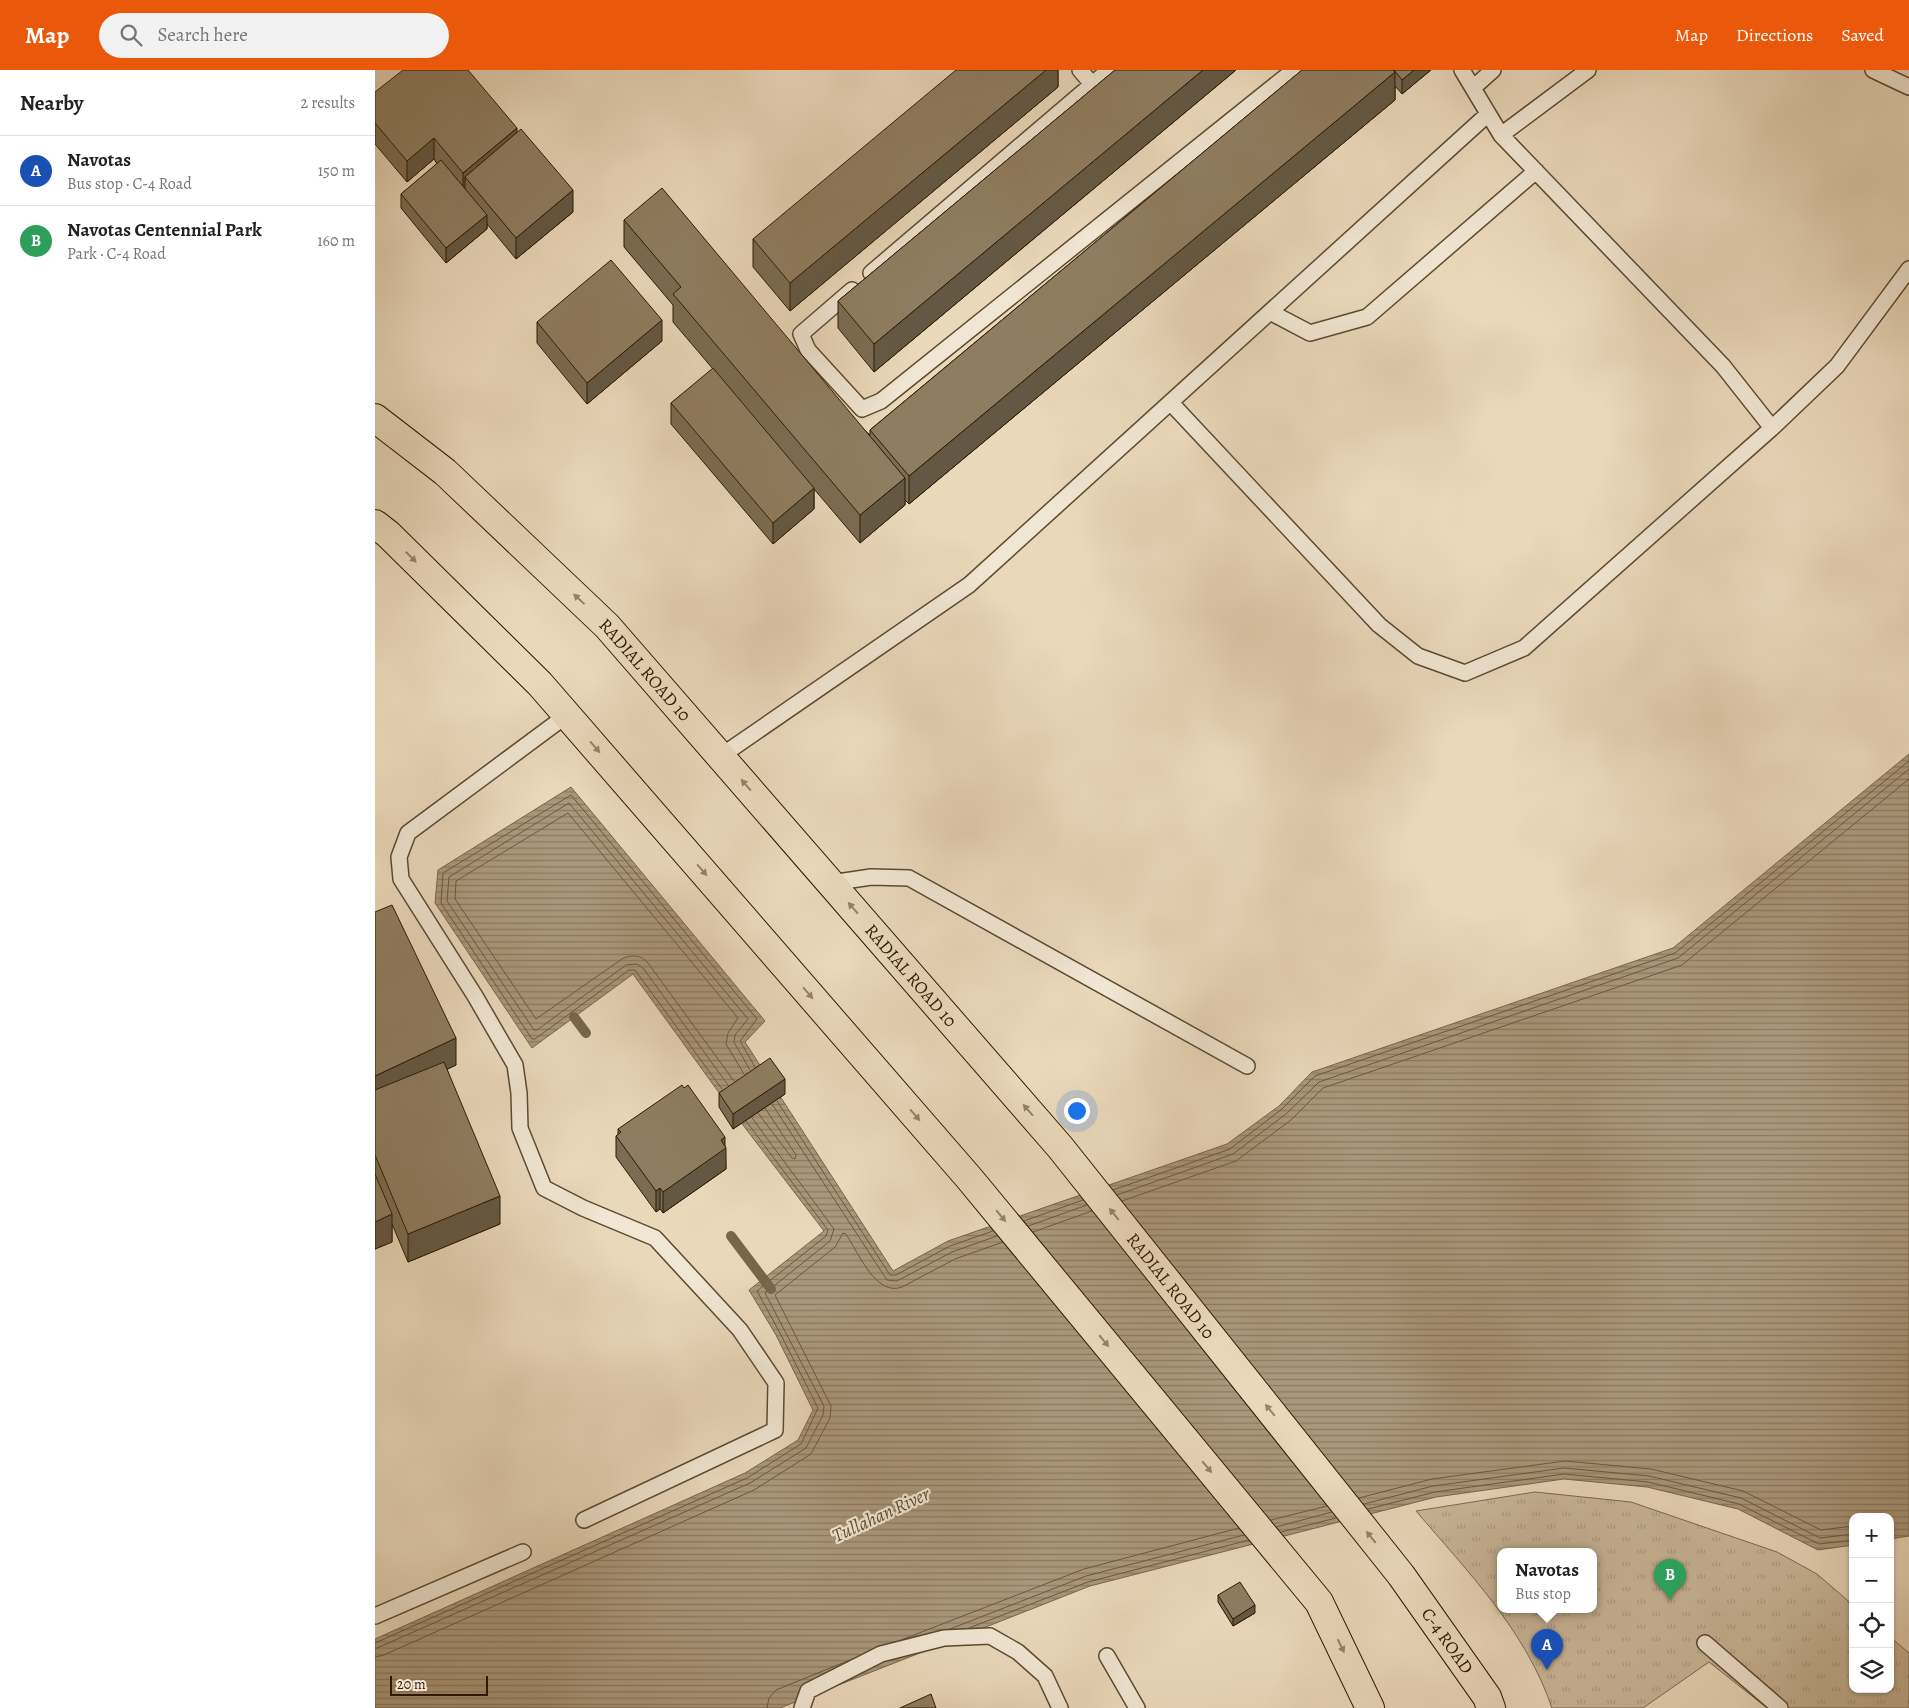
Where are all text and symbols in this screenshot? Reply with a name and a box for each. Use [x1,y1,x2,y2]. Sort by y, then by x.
search box [99,13,449,58]
text: Map [25,19,69,51]
icon: search [117,21,145,49]
text: Search here [157,22,248,48]
text: Map [1675,23,1708,47]
text: Directions [1736,23,1813,47]
text: Saved [1841,23,1884,47]
text: Nearby [20,89,83,117]
text: 2 results [300,92,355,114]
text: Navotas [67,147,131,173]
text: A [31,160,41,182]
text: 150 m [318,160,355,182]
text: Bus stop · C-4 Road [67,173,192,195]
text: Navotas Centennial Park [67,217,262,243]
text: B [31,230,41,252]
text: 160 m [317,230,355,252]
text: Park · C-4 Road [67,243,166,265]
one-way arrow [405,551,417,563]
one-way arrow [574,593,586,605]
street label: RADIAL ROAD 10 [594,613,697,727]
one-way arrow [590,740,601,753]
one-way arrow [740,780,752,792]
one-way arrow [696,863,708,875]
one-way arrow [847,901,858,914]
street label: RADIAL ROAD 10 [859,919,962,1032]
one-way arrow [803,986,814,999]
your location [1064,1098,1090,1124]
one-way arrow [1022,1104,1034,1116]
one-way arrow [909,1109,921,1121]
one-way arrow [1108,1208,1119,1221]
one-way arrow [995,1209,1006,1222]
street label: RADIAL ROAD 10 [1121,1228,1220,1344]
one-way arrow [1098,1335,1109,1347]
one-way arrow [1264,1403,1275,1416]
one-way arrow [1202,1460,1213,1473]
water label: Tullahan River [828,1481,935,1549]
map controls [1849,1513,1894,1693]
button: + [1849,1513,1894,1558]
one-way arrow [1365,1531,1376,1544]
popup [1497,1548,1597,1613]
text: Navotas [1515,1557,1579,1583]
button: − [1849,1558,1894,1603]
pin: B [1654,1559,1686,1600]
text: Bus stop [1515,1583,1571,1605]
street label: C-4 ROAD [1416,1603,1479,1679]
button: locate [1849,1603,1894,1648]
pin: A [1531,1629,1563,1670]
one-way arrow [1337,1639,1345,1653]
button: layers [1849,1648,1894,1693]
scale bar [390,1673,487,1696]
text: 20 m [397,1675,426,1694]

